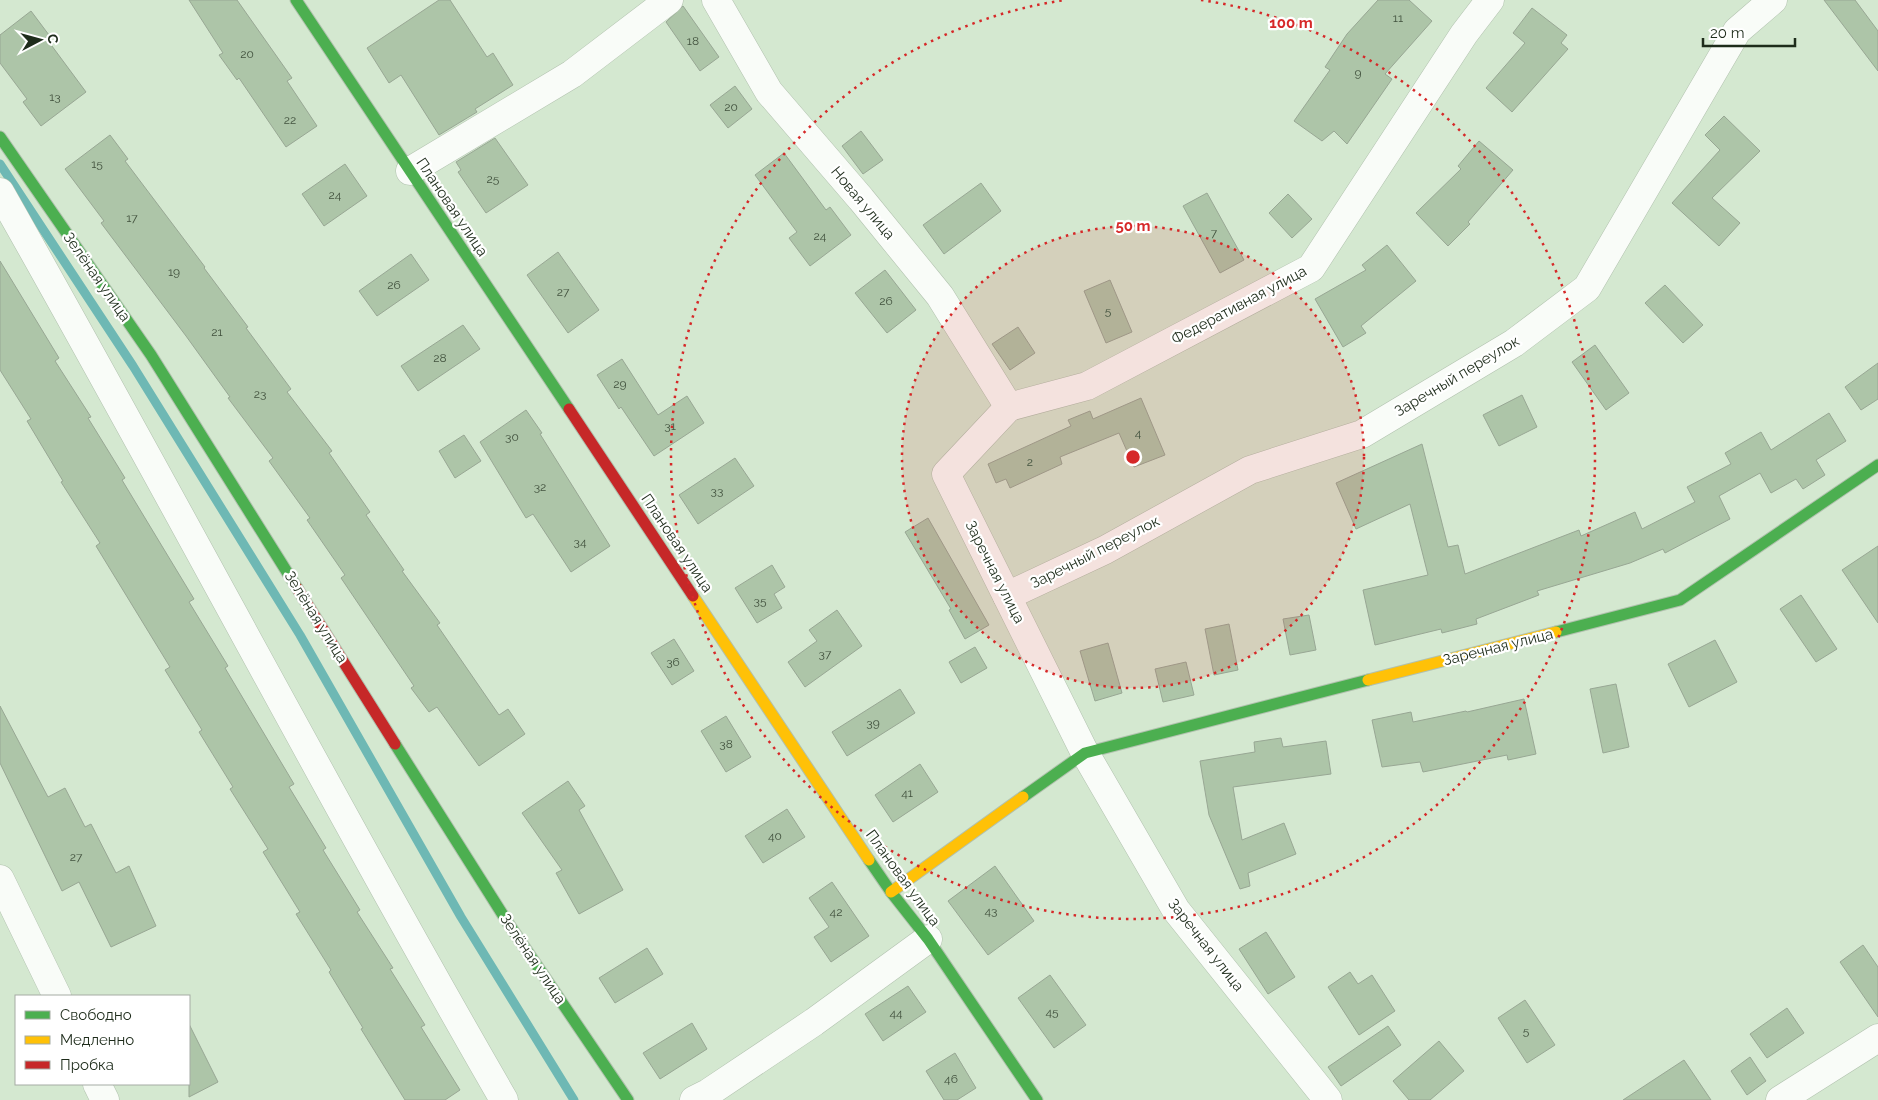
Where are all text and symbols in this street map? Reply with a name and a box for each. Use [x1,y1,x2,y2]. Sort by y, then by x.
house number: 11 [1393,11,1403,25]
text: 100 m [1269,14,1313,32]
north arrow [15,15,65,65]
scale bar [1703,15,1796,47]
text: 20 m [1710,24,1745,42]
text: С [44,33,61,45]
house number: 18 [687,34,699,48]
house number: 20 [240,47,254,61]
house number: 9 [1354,66,1362,80]
house number: 13 [49,90,61,104]
house number: 20 [724,100,738,114]
house number: 22 [284,113,296,127]
street label: Плановая улица [412,154,492,260]
house number: 15 [91,157,103,171]
street label: Новая улица [827,163,899,243]
house number: 25 [487,172,500,186]
house number: 24 [329,188,342,202]
house number: 17 [126,211,138,225]
text: 50 m [1115,217,1151,235]
house number: 7 [1211,226,1218,240]
street label: Зелёная улица [60,229,134,325]
house number: 24 [814,229,827,243]
street label: Федеративная улица [1168,262,1310,348]
house number: 19 [168,265,180,279]
house number: 26 [387,278,401,292]
house number: 27 [557,285,570,299]
house number: 26 [879,294,893,308]
house number: 5 [1105,304,1112,318]
house number: 21 [211,325,223,339]
street label: Заречный переулок [1391,332,1523,420]
house number: 28 [433,351,447,365]
house number: 29 [613,377,627,391]
house number: 23 [254,387,266,401]
house number: 31 [664,419,676,433]
house number: 4 [1135,426,1142,440]
house number: 30 [505,430,519,444]
centre of rings [1124,448,1142,466]
house number: 2 [1027,455,1033,469]
house number: 32 [534,480,546,494]
house number: 33 [711,484,723,498]
street label: Плановая улица [637,490,717,596]
street label: Заречный переулок [1027,512,1163,592]
street label: Заречная улица [961,518,1029,626]
house number: 34 [574,535,587,549]
street label: Зелёная улица [281,568,351,666]
house number: 35 [754,594,767,608]
street label: Заречная улица [1441,625,1555,669]
house number: 37 [819,647,832,661]
house number: 36 [666,655,680,669]
house number: 39 [866,716,880,730]
house number: 38 [719,737,733,751]
house number: 41 [901,786,913,800]
street label: Плановая улица [862,826,944,930]
house number: 40 [768,829,782,843]
house number: 27 [70,850,83,864]
street label: Заречная улица [1164,895,1248,995]
house number: 43 [985,904,997,918]
house number: 42 [830,905,842,919]
street label: Зелёная улица [496,910,570,1008]
legend [15,995,190,1085]
house number: 45 [1045,1005,1059,1019]
text: Свободно [60,1006,132,1024]
house number: 44 [889,1006,903,1020]
house number: 5 [1523,1024,1530,1038]
text: Медленно [60,1031,134,1049]
text: Пробка [60,1056,114,1074]
house number: 46 [944,1072,958,1086]

